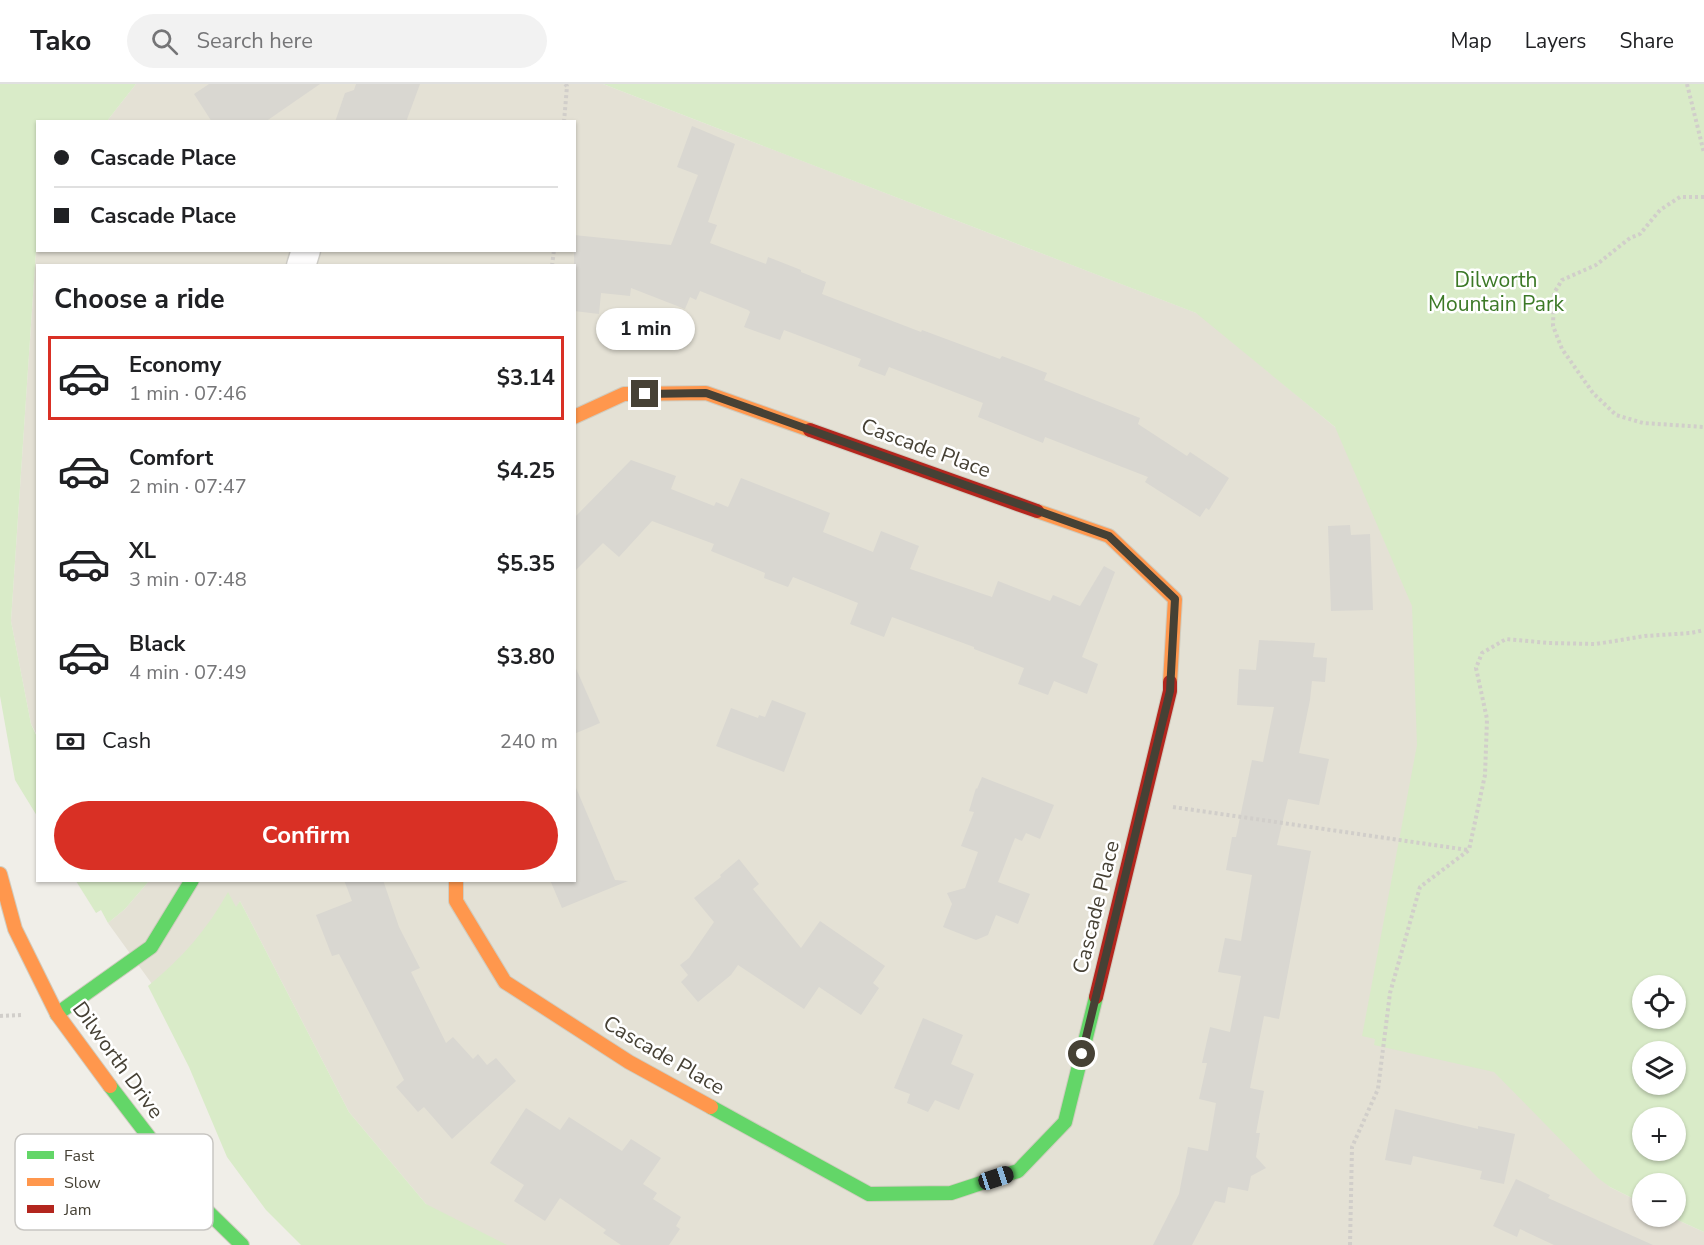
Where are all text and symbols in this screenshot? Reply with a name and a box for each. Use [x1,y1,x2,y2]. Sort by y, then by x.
search box [127,14,547,68]
text: Tako [30,22,91,60]
icon: search [148,25,181,58]
text: Search here [196,26,313,56]
text: Map [1450,27,1492,55]
text: Layers [1525,27,1586,55]
text: Share [1619,27,1674,55]
text: Cascade Place [90,143,236,173]
text: Cascade Place [90,201,236,231]
park label: Dilworth Mountain Park [1428,266,1564,318]
text: Choose a ride [54,281,225,318]
callout: 1 min [596,307,694,349]
text: 1 min [620,315,671,342]
text: Economy [129,350,221,380]
icon: car [57,351,111,405]
text: $3.14 [497,363,555,393]
text: 1 min · 07:46 [129,380,247,407]
route end [631,380,658,407]
street label: Cascade Place [857,412,995,484]
text: Comfort [129,443,213,473]
icon: car [57,444,111,498]
text: $4.25 [497,456,555,486]
text: 2 min · 07:47 [129,473,247,500]
text: XL [129,536,156,566]
icon: car [57,537,111,591]
text: $5.35 [497,549,555,579]
text: 3 min · 07:48 [129,566,247,593]
text: Black [129,629,185,659]
icon: car [57,630,111,684]
text: $3.80 [497,642,555,672]
text: 4 min · 07:49 [129,659,247,686]
icon: cash [54,725,87,758]
text: Cash [102,726,151,756]
text: 240 m [500,728,558,755]
button: Confirm [54,801,558,870]
street label: Cascade Place [1066,838,1126,976]
map controls [1632,975,1686,1227]
button: locate [1632,975,1686,1029]
street label: Dilworth Drive [66,996,170,1124]
street label: Cascade Place [598,1009,730,1101]
route start [1068,1040,1095,1067]
button: layers [1632,1041,1686,1095]
button: + [1632,1107,1686,1161]
legend [15,1134,213,1230]
text: Fast [64,1145,95,1167]
car [976,1164,1016,1192]
text: Slow [64,1172,101,1194]
button: − [1632,1173,1686,1227]
text: Jam [63,1199,91,1221]

